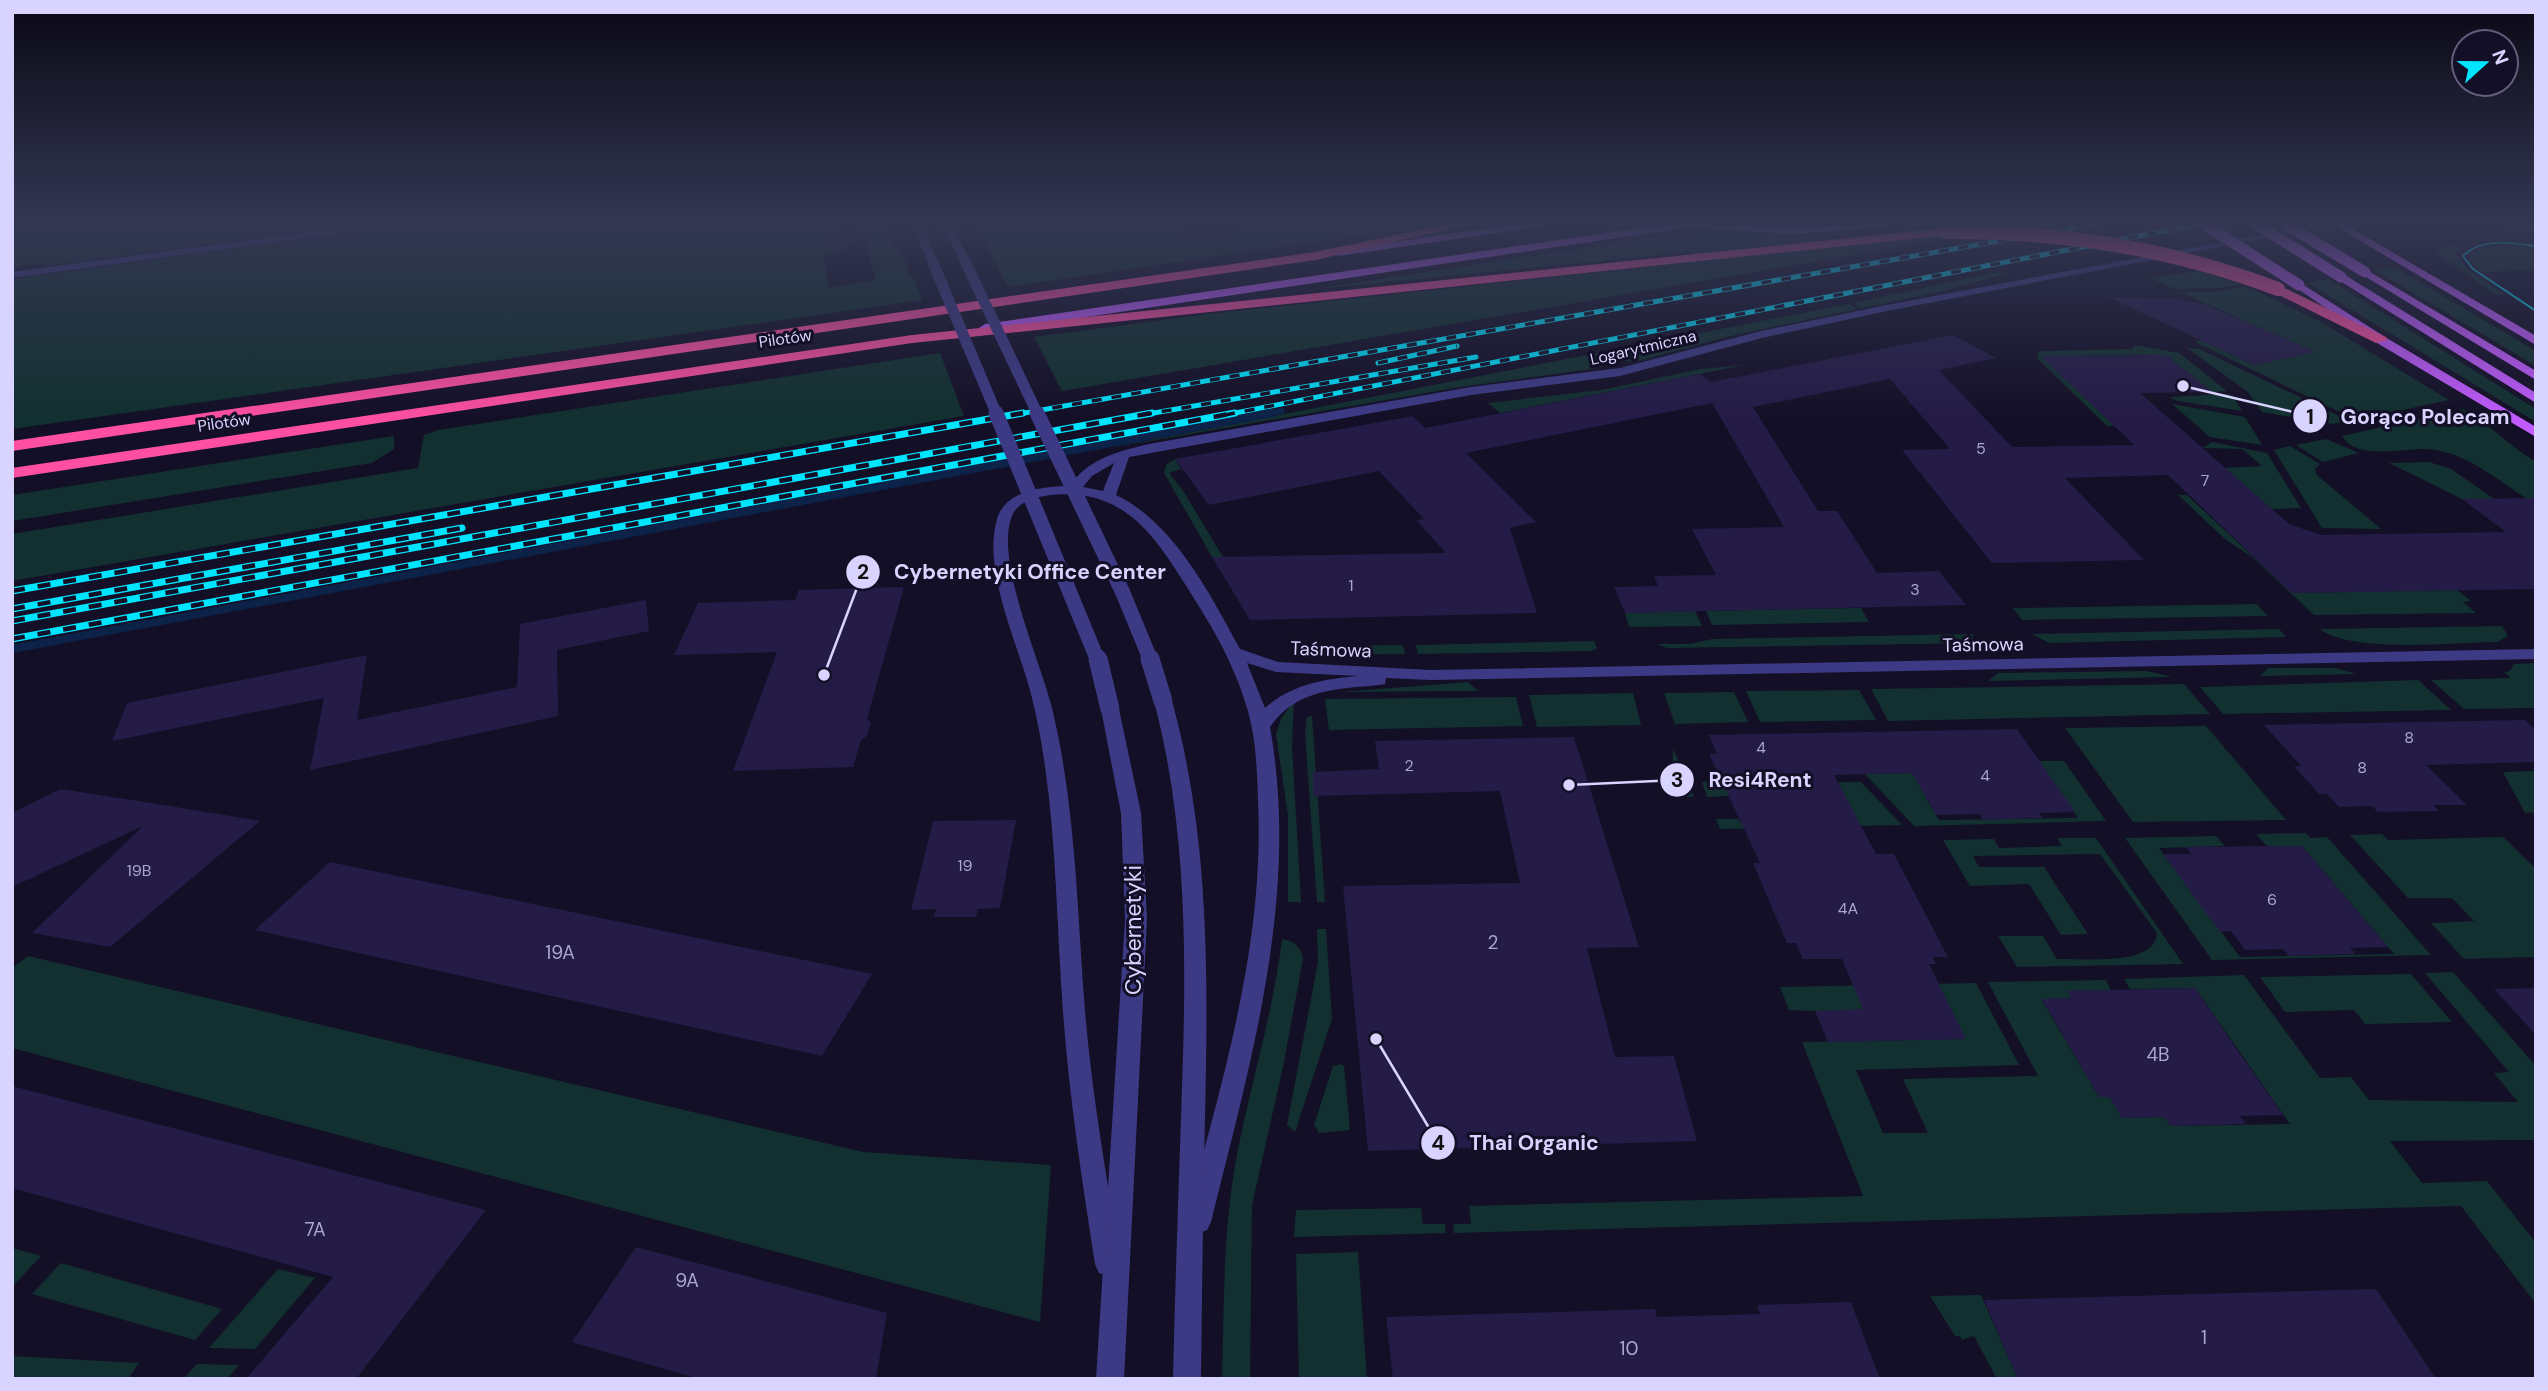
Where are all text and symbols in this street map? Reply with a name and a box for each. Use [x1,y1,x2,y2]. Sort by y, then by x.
north arrow [2450,28,2520,98]
text: N [2486,46,2515,68]
street label: Pilotów [757,324,813,353]
street label: Logarytmiczna [1588,325,1698,370]
callout: Gorąco Polecam [2292,395,2524,437]
text: 1 [2306,403,2314,431]
text: Gorąco Polecam [2341,403,2509,431]
street label: Pilotów [196,408,252,437]
house number: 5 [1976,438,1986,459]
house number: 7 [2201,470,2209,491]
callout: Cybernetyki Office Center [845,551,1180,593]
text: 2 [857,558,869,586]
text: Cybernetyki Office Center [894,558,1166,586]
house number: 1 [1349,575,1354,596]
house number: 3 [1910,579,1920,600]
street label: Taśmowa [1942,631,2024,658]
street label: Taśmowa [1290,636,1372,663]
house number: 8 [2404,727,2414,748]
house number: 4 [1756,737,1766,758]
house number: 2 [1404,755,1414,776]
house number: 8 [2357,757,2367,778]
callout: Resi4Rent [1659,759,1826,801]
house number: 4 [1980,765,1990,786]
text: 3 [1671,766,1683,794]
text: Resi4Rent [1708,766,1812,794]
house number: 19 [957,855,973,876]
house number: 19B [127,860,151,881]
street label: Cybernetyki [1118,865,1148,995]
house number: 6 [2267,889,2277,910]
house number: 4A [1838,898,1859,919]
house number: 2 [1488,930,1499,955]
house number: 19A [545,940,575,965]
house number: 4B [2147,1042,2170,1067]
callout: Thai Organic [1421,1122,1613,1164]
text: 4 [1431,1129,1445,1157]
text: Thai Organic [1469,1129,1599,1157]
house number: 7A [304,1217,326,1242]
house number: 9A [675,1268,699,1293]
house number: 1 [2201,1325,2207,1350]
house number: 10 [1620,1336,1638,1361]

